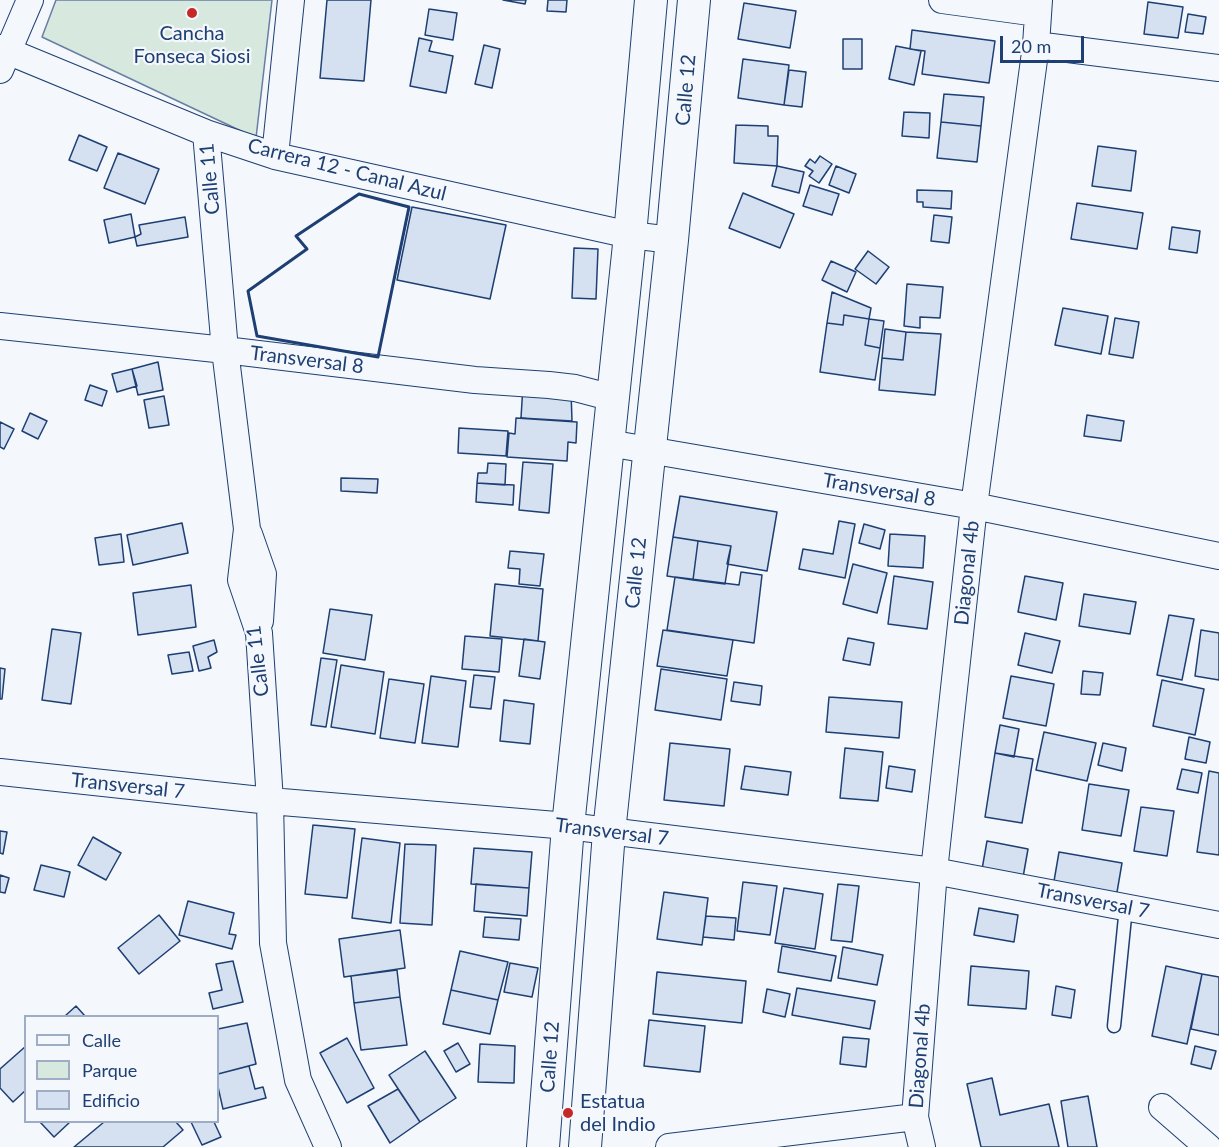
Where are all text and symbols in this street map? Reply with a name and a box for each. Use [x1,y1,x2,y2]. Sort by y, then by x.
marker: Cancha Fonseca Siosi [185,6,199,20]
place label: Cancha Fonseca Siosi [133,22,251,69]
scale bar [1003,24,1087,62]
text: 20 m [1011,35,1051,57]
street label: Calle 12 [671,53,701,127]
street label: Carrera 12 - Canal Azul [245,134,449,206]
street label: Calle 11 [195,142,225,216]
street label: Transversal 8 [249,341,365,379]
street label: Transversal 8 [821,468,937,512]
street label: Diagonal 4b [950,519,984,627]
street label: Calle 12 [620,536,652,610]
street label: Calle 11 [242,624,274,698]
street label: Transversal 7 [70,768,186,804]
street label: Transversal 7 [554,813,670,851]
street label: Transversal 7 [1035,878,1151,924]
street label: Diagonal 4b [904,1003,936,1109]
legend [24,1015,219,1123]
street label: Calle 12 [536,1020,564,1094]
text: Calle [82,1029,121,1051]
text: Parque [82,1059,137,1081]
text: Edificio [82,1089,140,1111]
place label: Estatua del Indio [580,1090,656,1137]
marker: Estatua del Indio [561,1106,575,1120]

